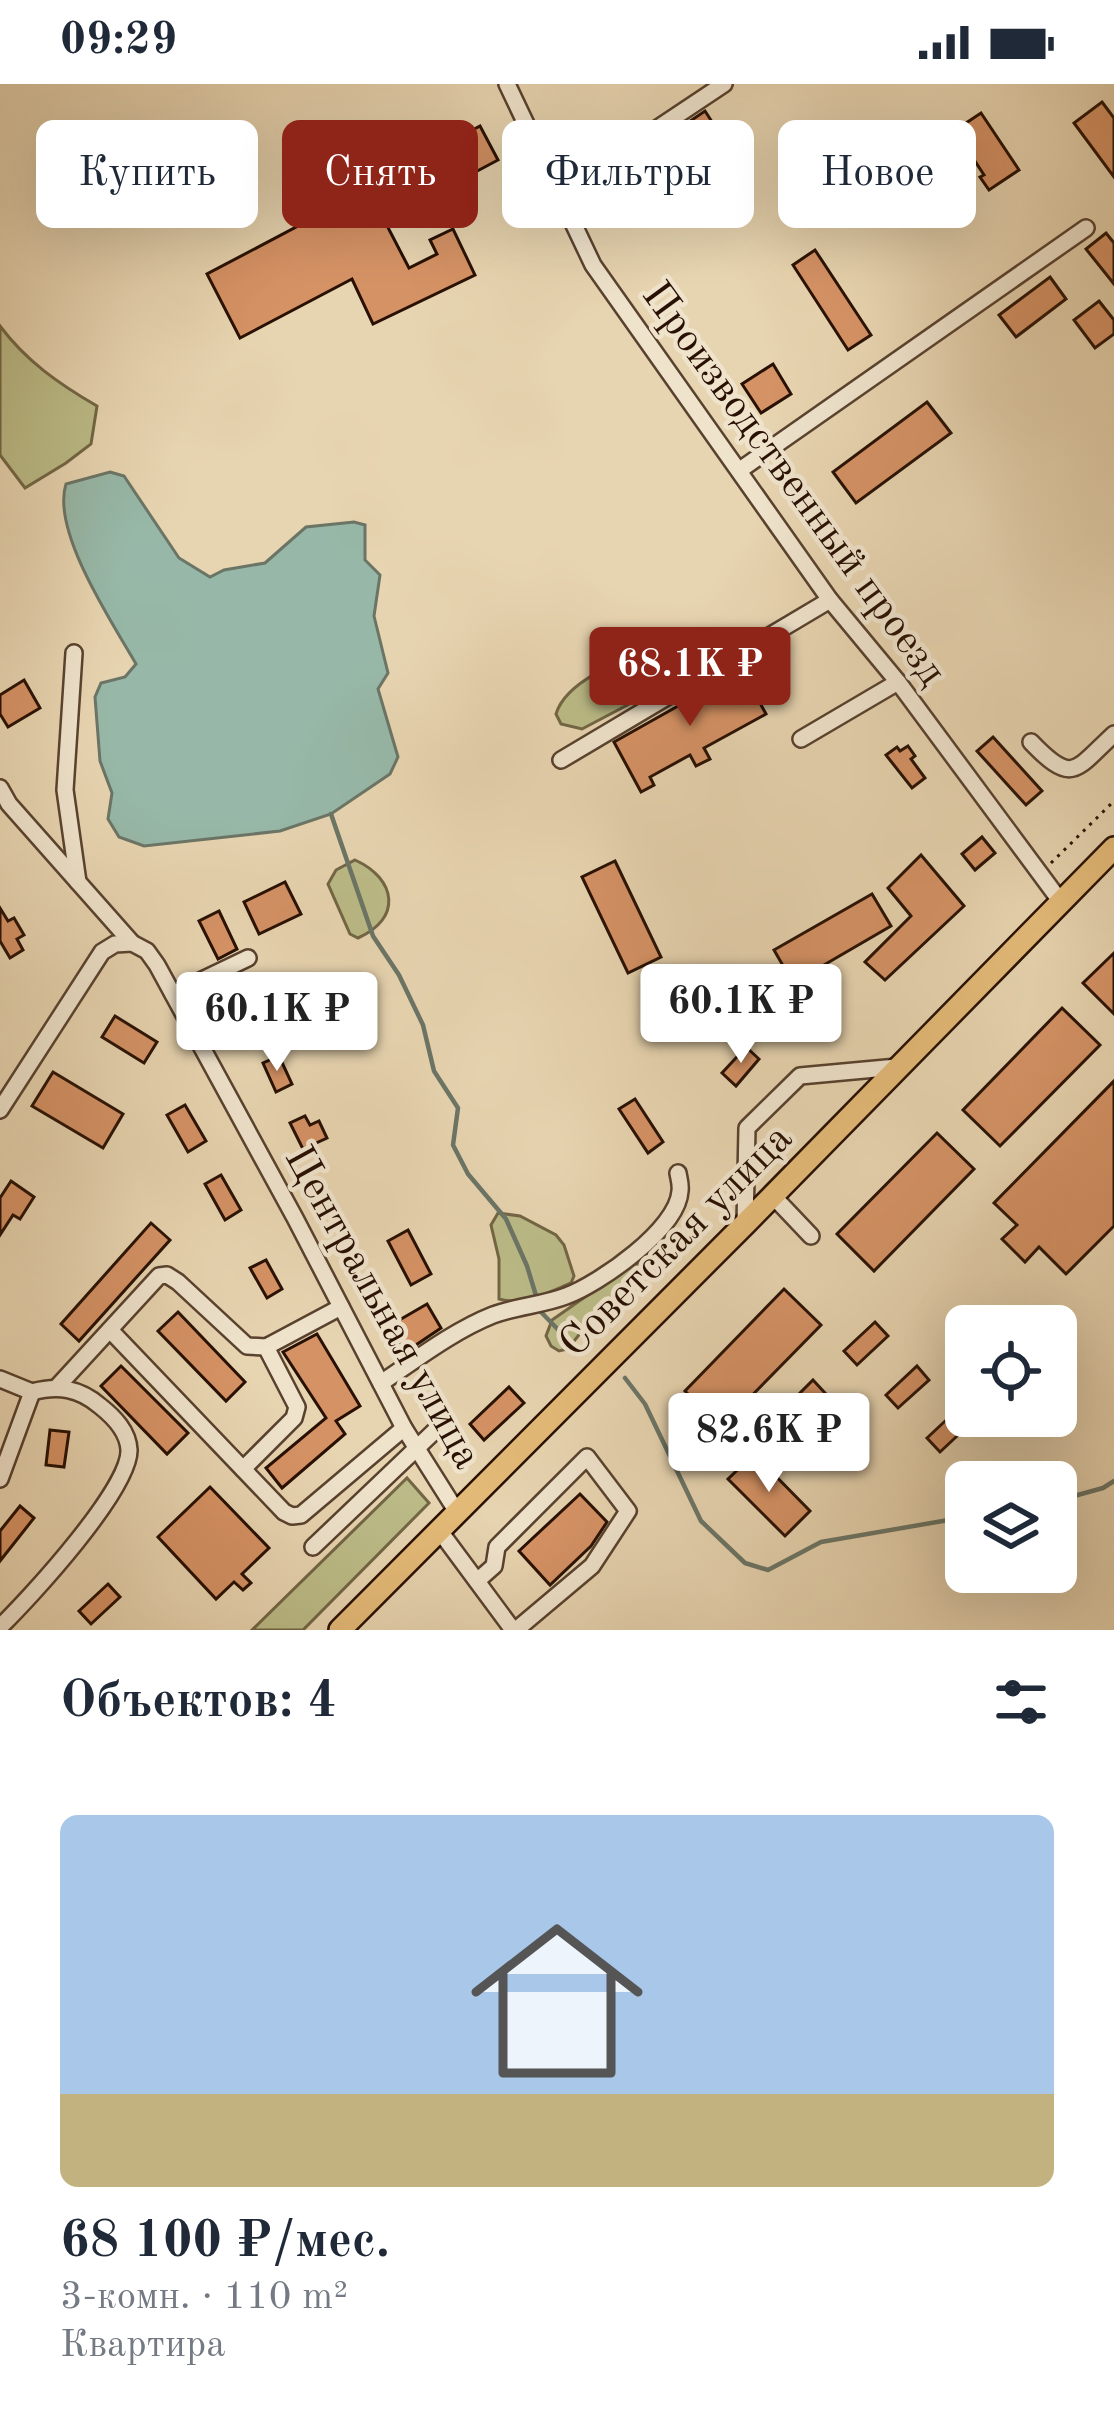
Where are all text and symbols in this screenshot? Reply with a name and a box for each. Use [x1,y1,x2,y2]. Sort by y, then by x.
text: 09:29 [60,19,177,64]
chip: Купить [36,120,258,228]
chip: Снять [282,120,478,228]
chip: Фильтры [502,120,754,228]
chip: Новое [778,120,976,228]
street label: Производственный проезд [633,275,953,694]
pin: 68.1K ₽ [579,627,801,729]
text: 68.1K ₽ [616,646,764,685]
pin: 60.1K ₽ [630,964,852,1066]
pin: 60.1K ₽ [166,972,388,1074]
text: 60.1K ₽ [667,983,815,1022]
text: 60.1K ₽ [203,991,351,1030]
street label: Советская улица [553,1118,801,1366]
street label: Центральная улица [275,1140,488,1476]
map controls [945,1305,1077,1593]
button: locate [945,1305,1077,1437]
pin: 82.6K ₽ [658,1393,880,1495]
text: 82.6K ₽ [695,1412,843,1451]
button: layers [945,1461,1077,1593]
icon: filters [988,1669,1054,1735]
text: Объектов: 4 [60,1677,337,1728]
icon: home [449,1893,665,2109]
text: 68 100 ₽/мес. [60,2217,390,2268]
text: 3-комн. · 110 m² [60,2278,348,2317]
text: Квартира [60,2326,225,2365]

